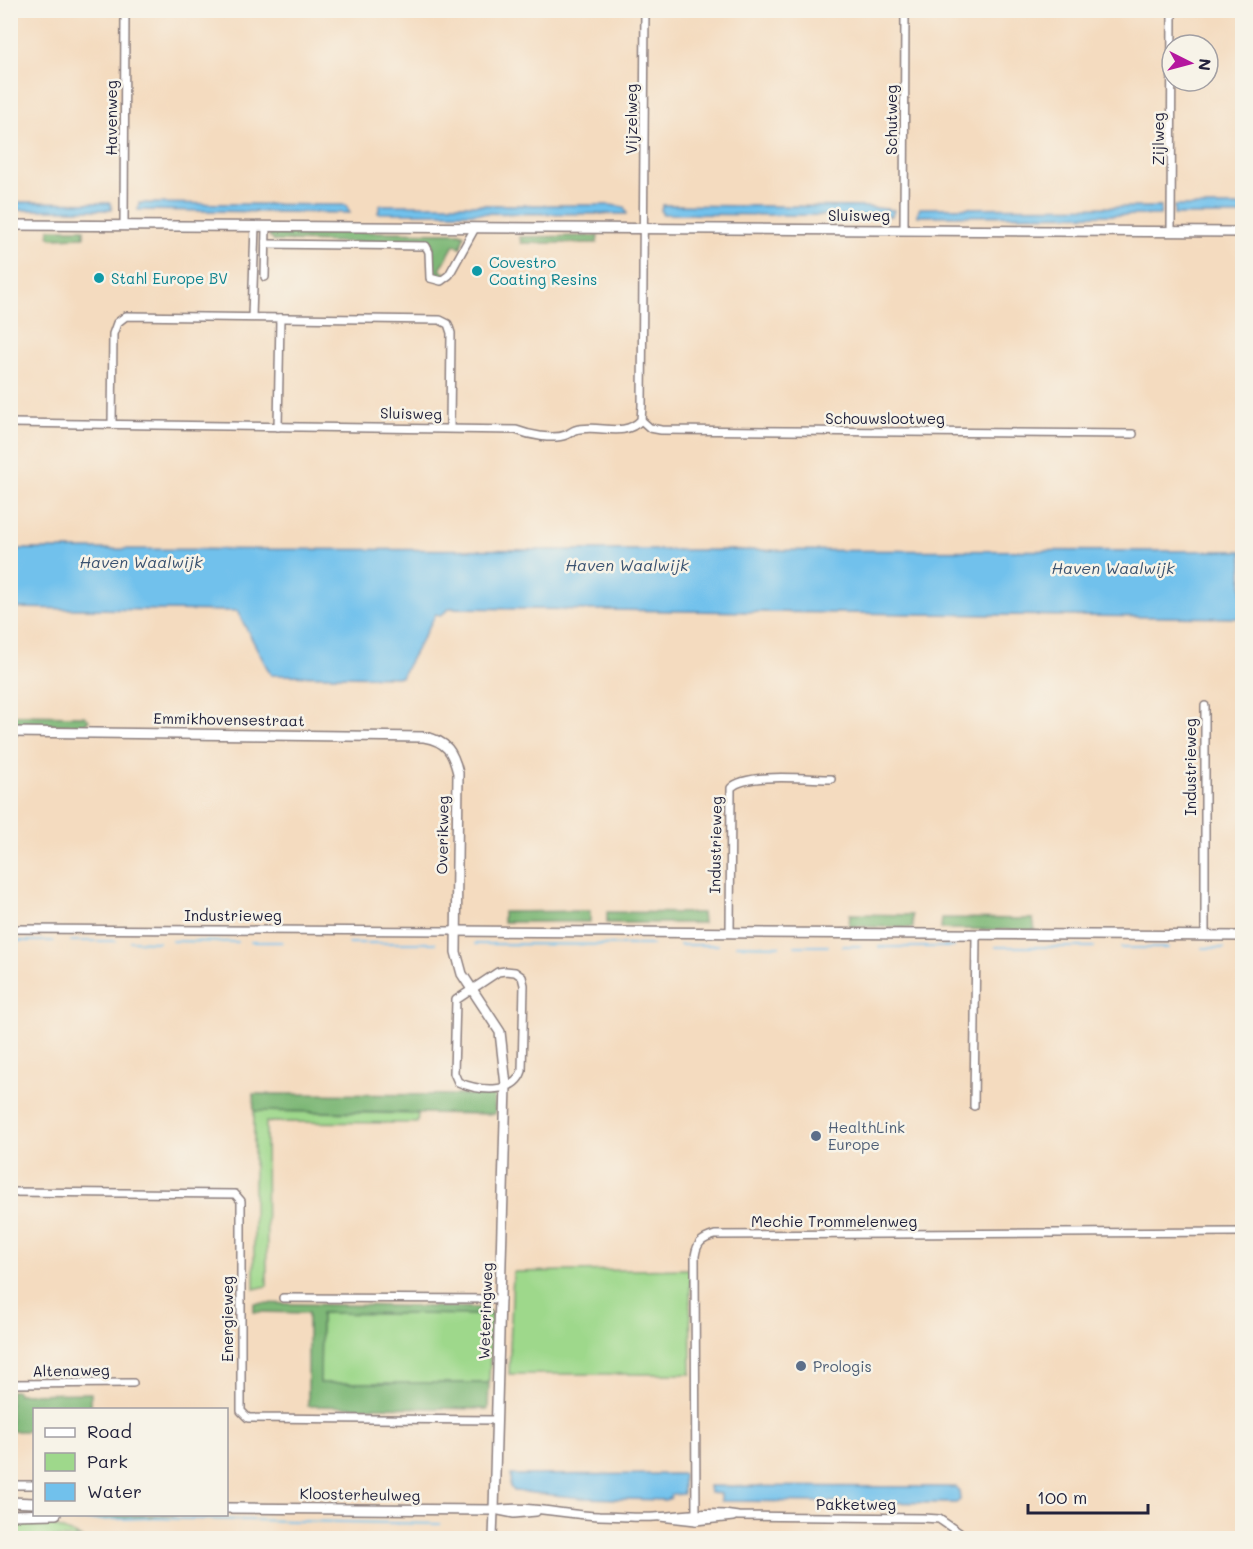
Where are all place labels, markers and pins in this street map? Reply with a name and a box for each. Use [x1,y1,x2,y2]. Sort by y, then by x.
place label: Covestro Coating Resins [489,252,597,289]
marker: Covestro Coating Resins [470,264,484,278]
place label: Stahl Europe BV [111,268,228,288]
marker: Stahl Europe BV [92,271,106,285]
place label: HealthLink Europe [828,1117,905,1154]
marker: HealthLink Europe [809,1129,823,1143]
place label: Prologis [813,1356,872,1376]
marker: Prologis [794,1359,808,1373]

